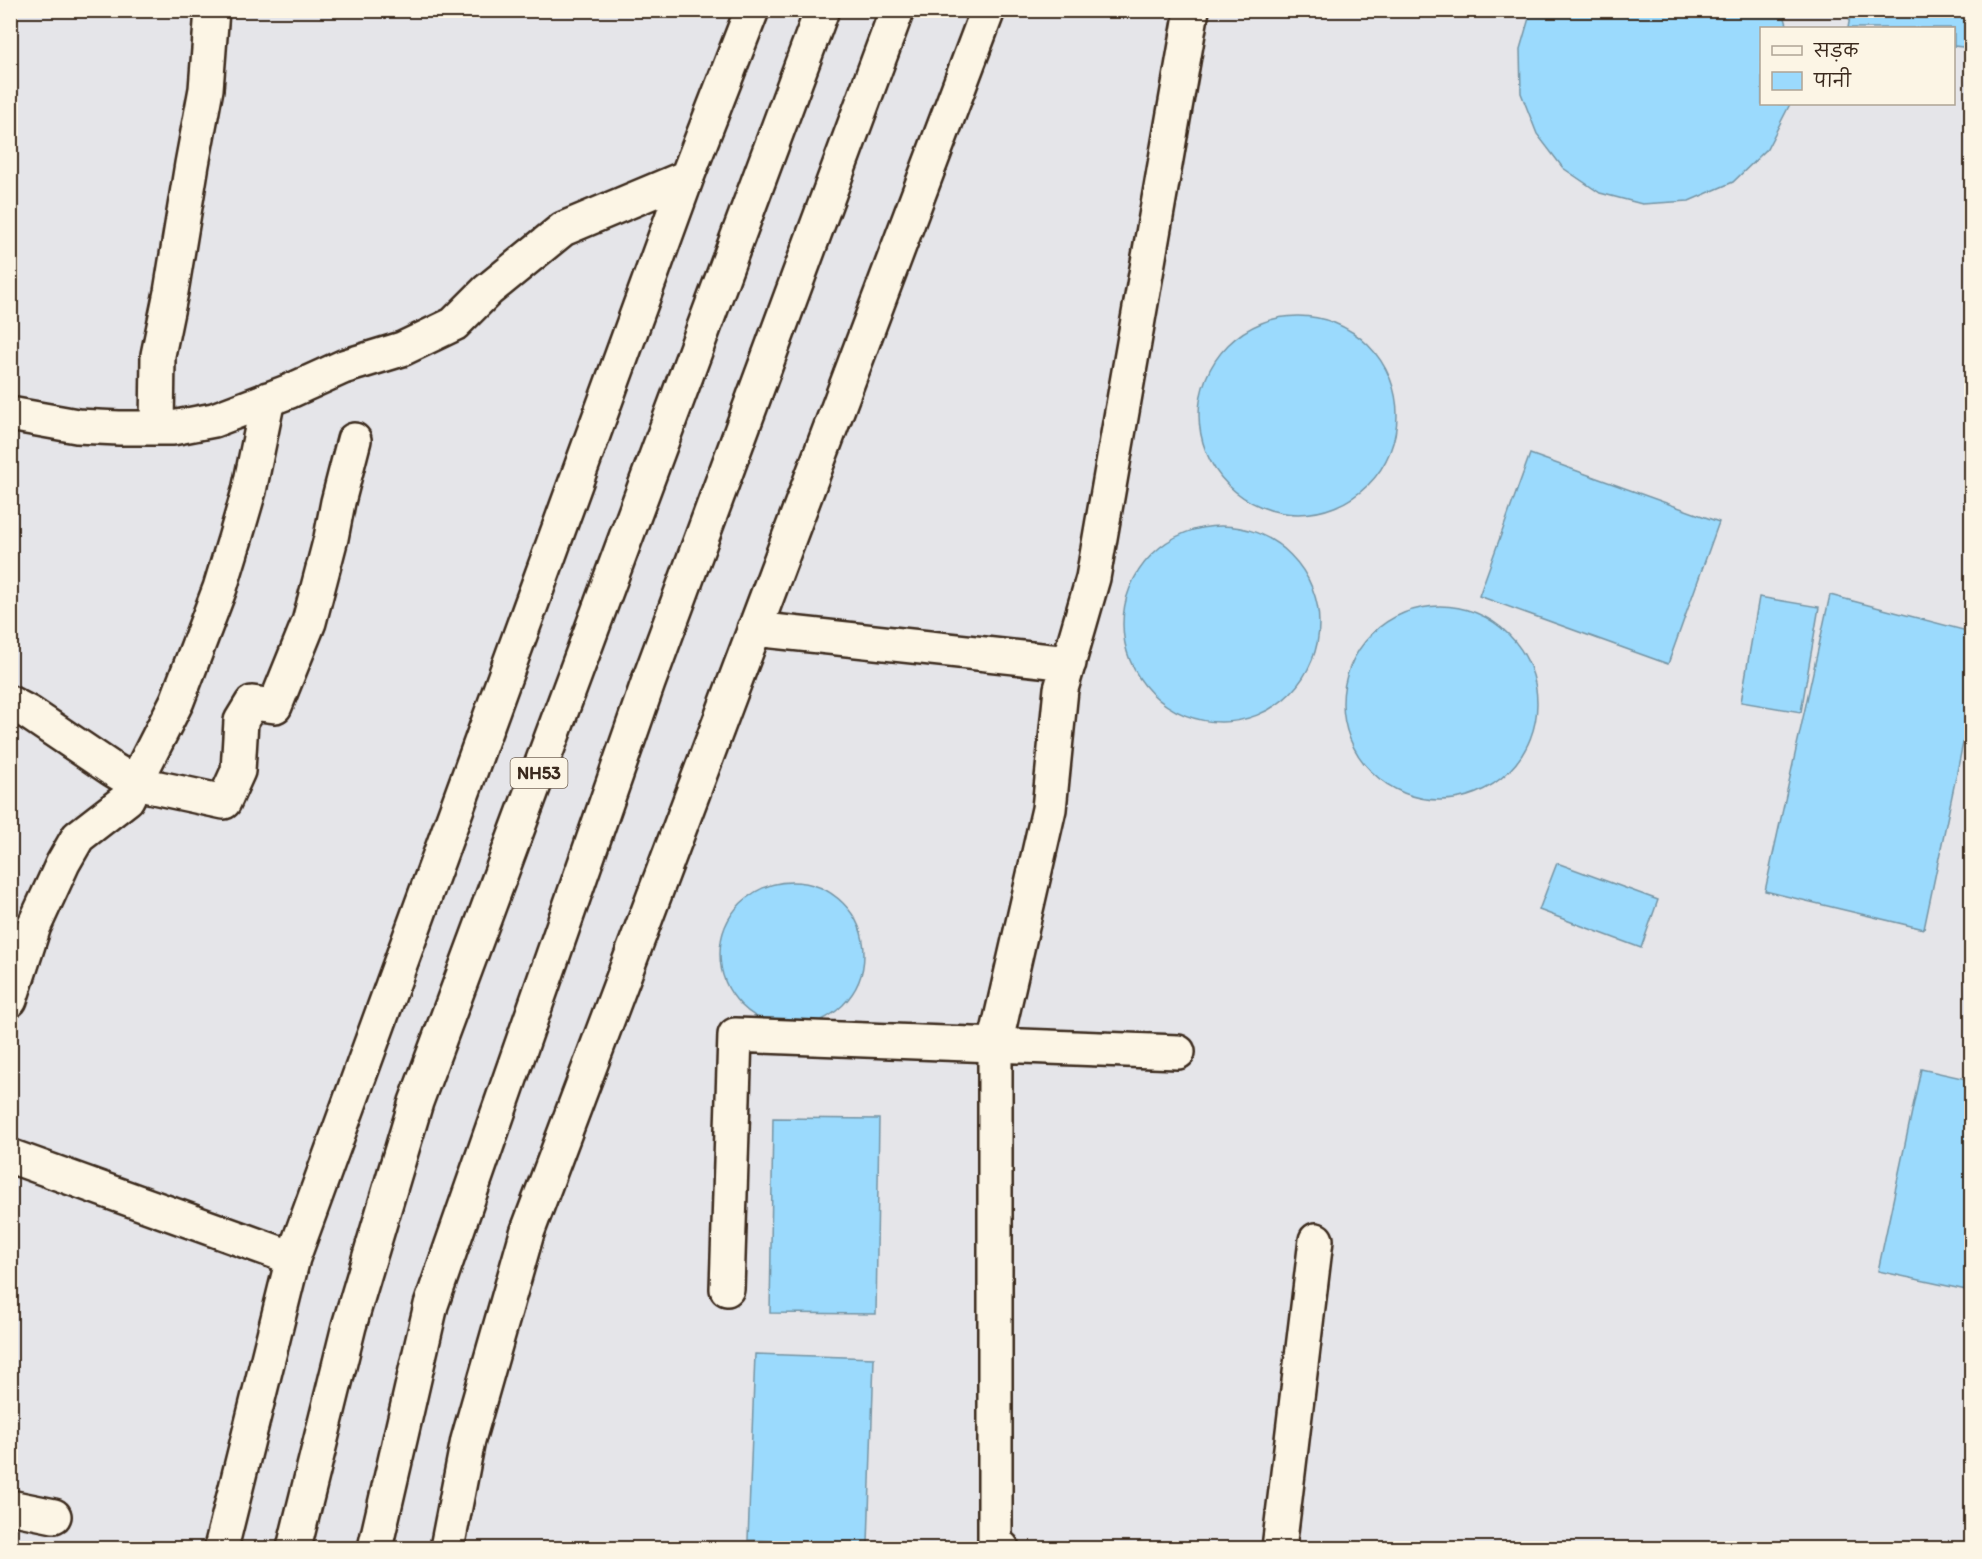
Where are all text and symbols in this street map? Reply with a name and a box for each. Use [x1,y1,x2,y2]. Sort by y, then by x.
legend [1760,27,1955,105]
text: सड़क [1813,40,1859,62]
text: पानी [1813,67,1852,92]
road number: NH53 [510,758,568,788]

